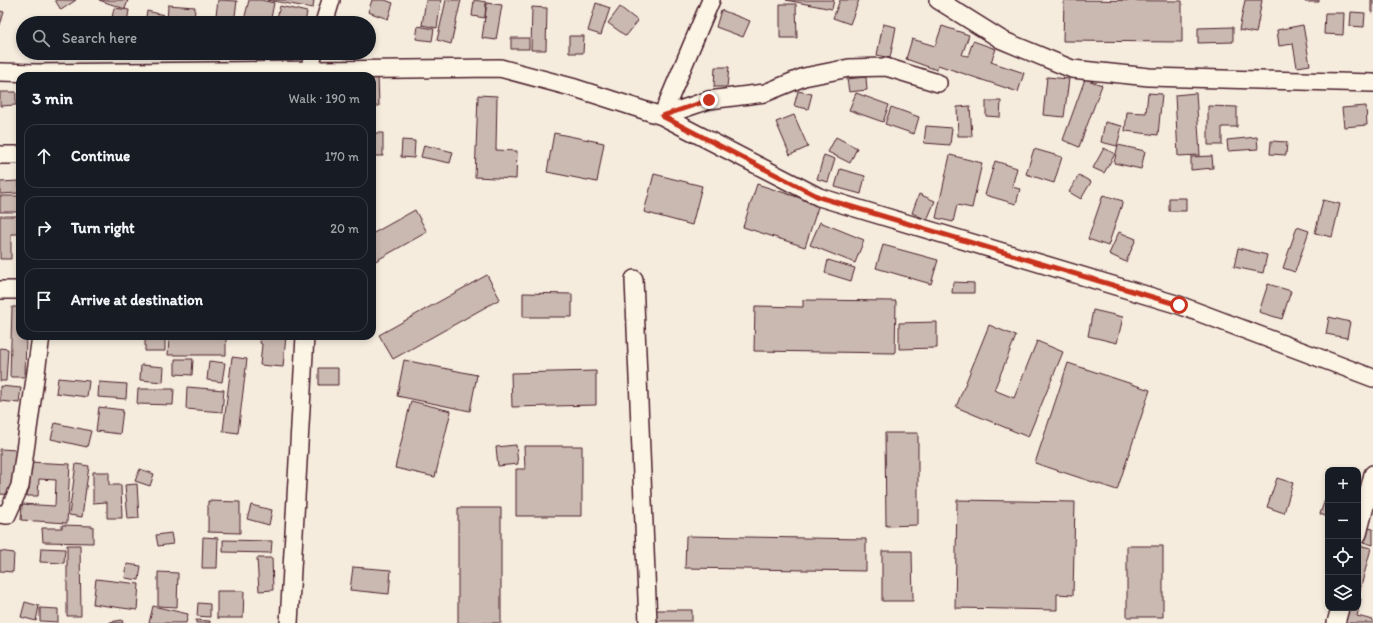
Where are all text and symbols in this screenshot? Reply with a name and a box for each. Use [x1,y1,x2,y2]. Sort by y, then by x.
search box [16,16,376,60]
icon: search [30,27,52,49]
text: Search here [62,29,137,47]
text: 3 min [32,88,73,108]
text: Walk · 190 m [289,91,360,106]
route end [700,91,718,109]
icon: ahead [33,145,55,167]
text: Continue [71,147,130,165]
text: 170 m [325,149,359,164]
icon: right [33,217,55,239]
text: Turn right [71,219,135,237]
text: 20 m [330,221,359,236]
icon: arrive [33,289,55,311]
text: Arrive at destination [71,291,203,309]
route start [1170,296,1188,314]
map controls [1325,467,1361,611]
button: + [1325,467,1361,503]
button: − [1325,503,1361,539]
button: locate [1325,539,1361,575]
button: layers [1325,575,1361,611]

